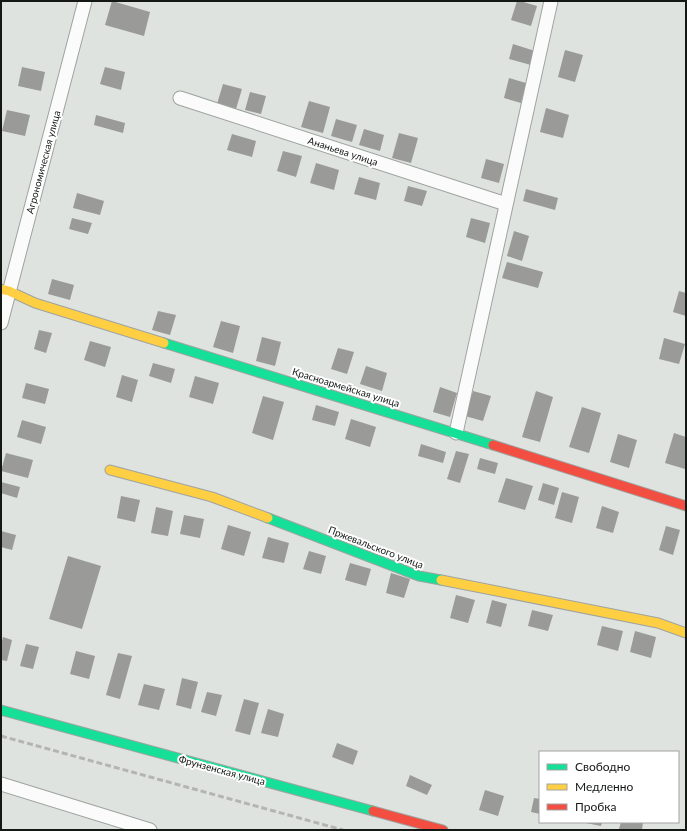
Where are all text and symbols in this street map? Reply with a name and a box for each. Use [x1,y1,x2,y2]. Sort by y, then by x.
street label: Агрономическая улица [23,109,63,215]
street label: Ананьева улица [307,134,380,168]
street label: Красноармейская улица [291,365,401,409]
street label: Пржевальского улица [327,523,425,571]
legend [539,751,679,823]
street label: Фрунзенская улица [177,753,267,787]
text: Свободно [575,759,631,774]
text: Медленно [575,779,634,794]
text: Пробка [575,799,616,814]

